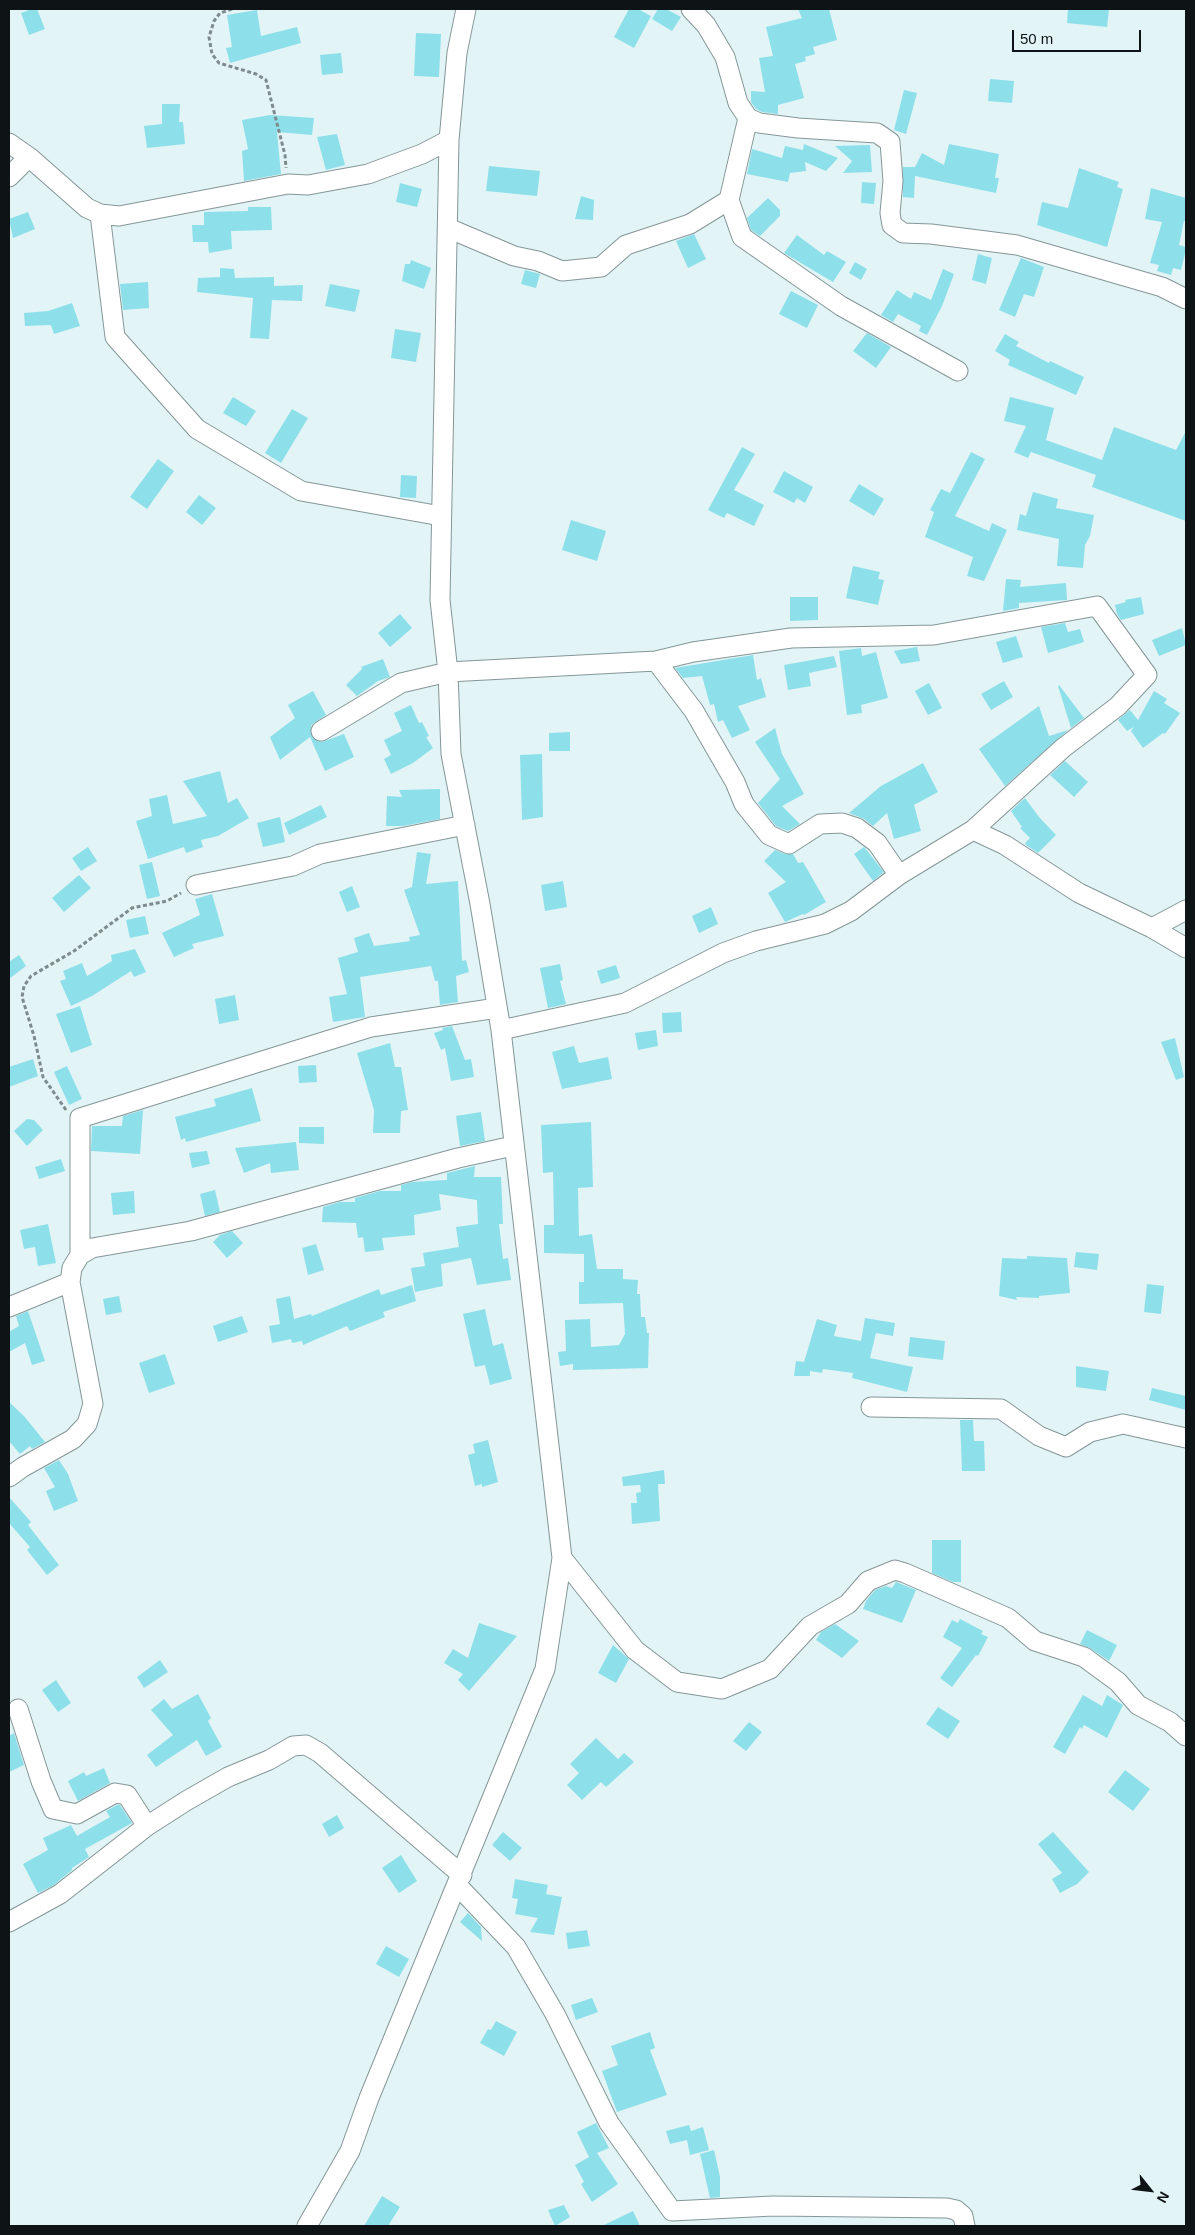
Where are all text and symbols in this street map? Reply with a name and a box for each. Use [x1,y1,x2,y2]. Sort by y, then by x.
scale bar [1015,20,1144,52]
text: 50 m [1020,30,1053,47]
north arrow [1125,2165,1175,2215]
text: N [1154,2189,1173,2206]

